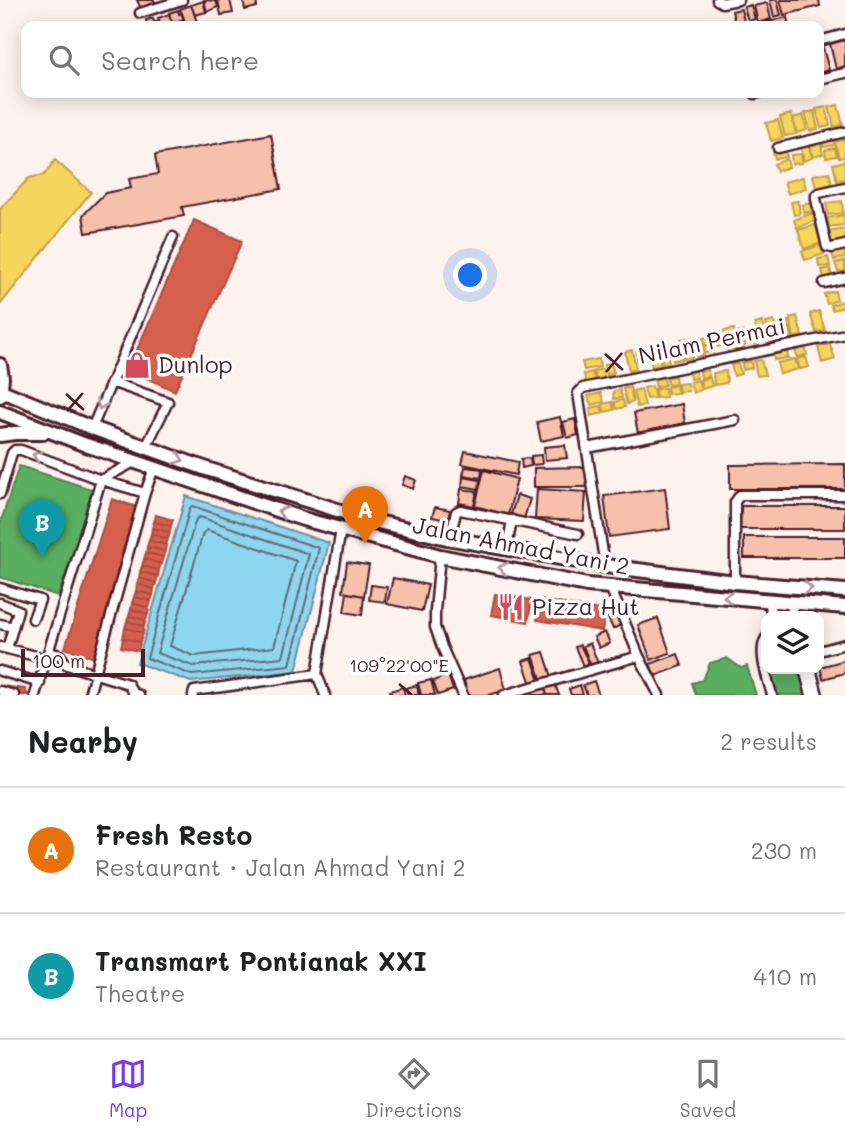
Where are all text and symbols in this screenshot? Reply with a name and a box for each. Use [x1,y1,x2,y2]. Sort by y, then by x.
search box [21,21,824,98]
icon: search [45,41,83,79]
text: Search here [101,43,259,77]
your location [453,258,487,292]
street label: Nilam Permai [636,310,788,370]
place label: Dunlop [158,349,233,379]
shop icon: Dunlop [122,350,152,380]
one-way arrow [95,398,109,411]
one-way arrow [31,450,44,464]
one-way arrow [173,451,185,465]
pin: A [342,486,388,544]
pin: B [19,499,65,557]
one-way arrow [277,506,289,520]
street label: Jalan Ahmad Yani 2 [410,509,632,581]
one-way arrow [497,562,509,577]
one-way arrow [803,580,814,595]
one-way arrow [722,590,734,605]
place label: Pizza Hut [532,591,639,621]
restaurant icon: Pizza Hut [496,592,526,622]
map controls [761,611,824,674]
button: layers [761,611,824,674]
scale bar [21,646,145,678]
text: 100 m [32,648,85,673]
text: 109°22'00"E [349,653,449,677]
text: Nearby [28,721,138,761]
text: 2 results [720,726,817,756]
text: Fresh Resto [95,818,252,852]
text: A [43,835,59,865]
text: 230 m [751,835,817,865]
text: Restaurant · Jalan Ahmad Yani 2 [95,852,466,882]
text: Transmart Pontianak XXI [95,944,427,978]
text: B [43,961,59,991]
text: 410 m [753,961,817,991]
text: Theatre [95,978,185,1008]
tab: Map [109,1055,148,1122]
tab: Directions [365,1055,462,1122]
tab: Saved [680,1055,736,1122]

